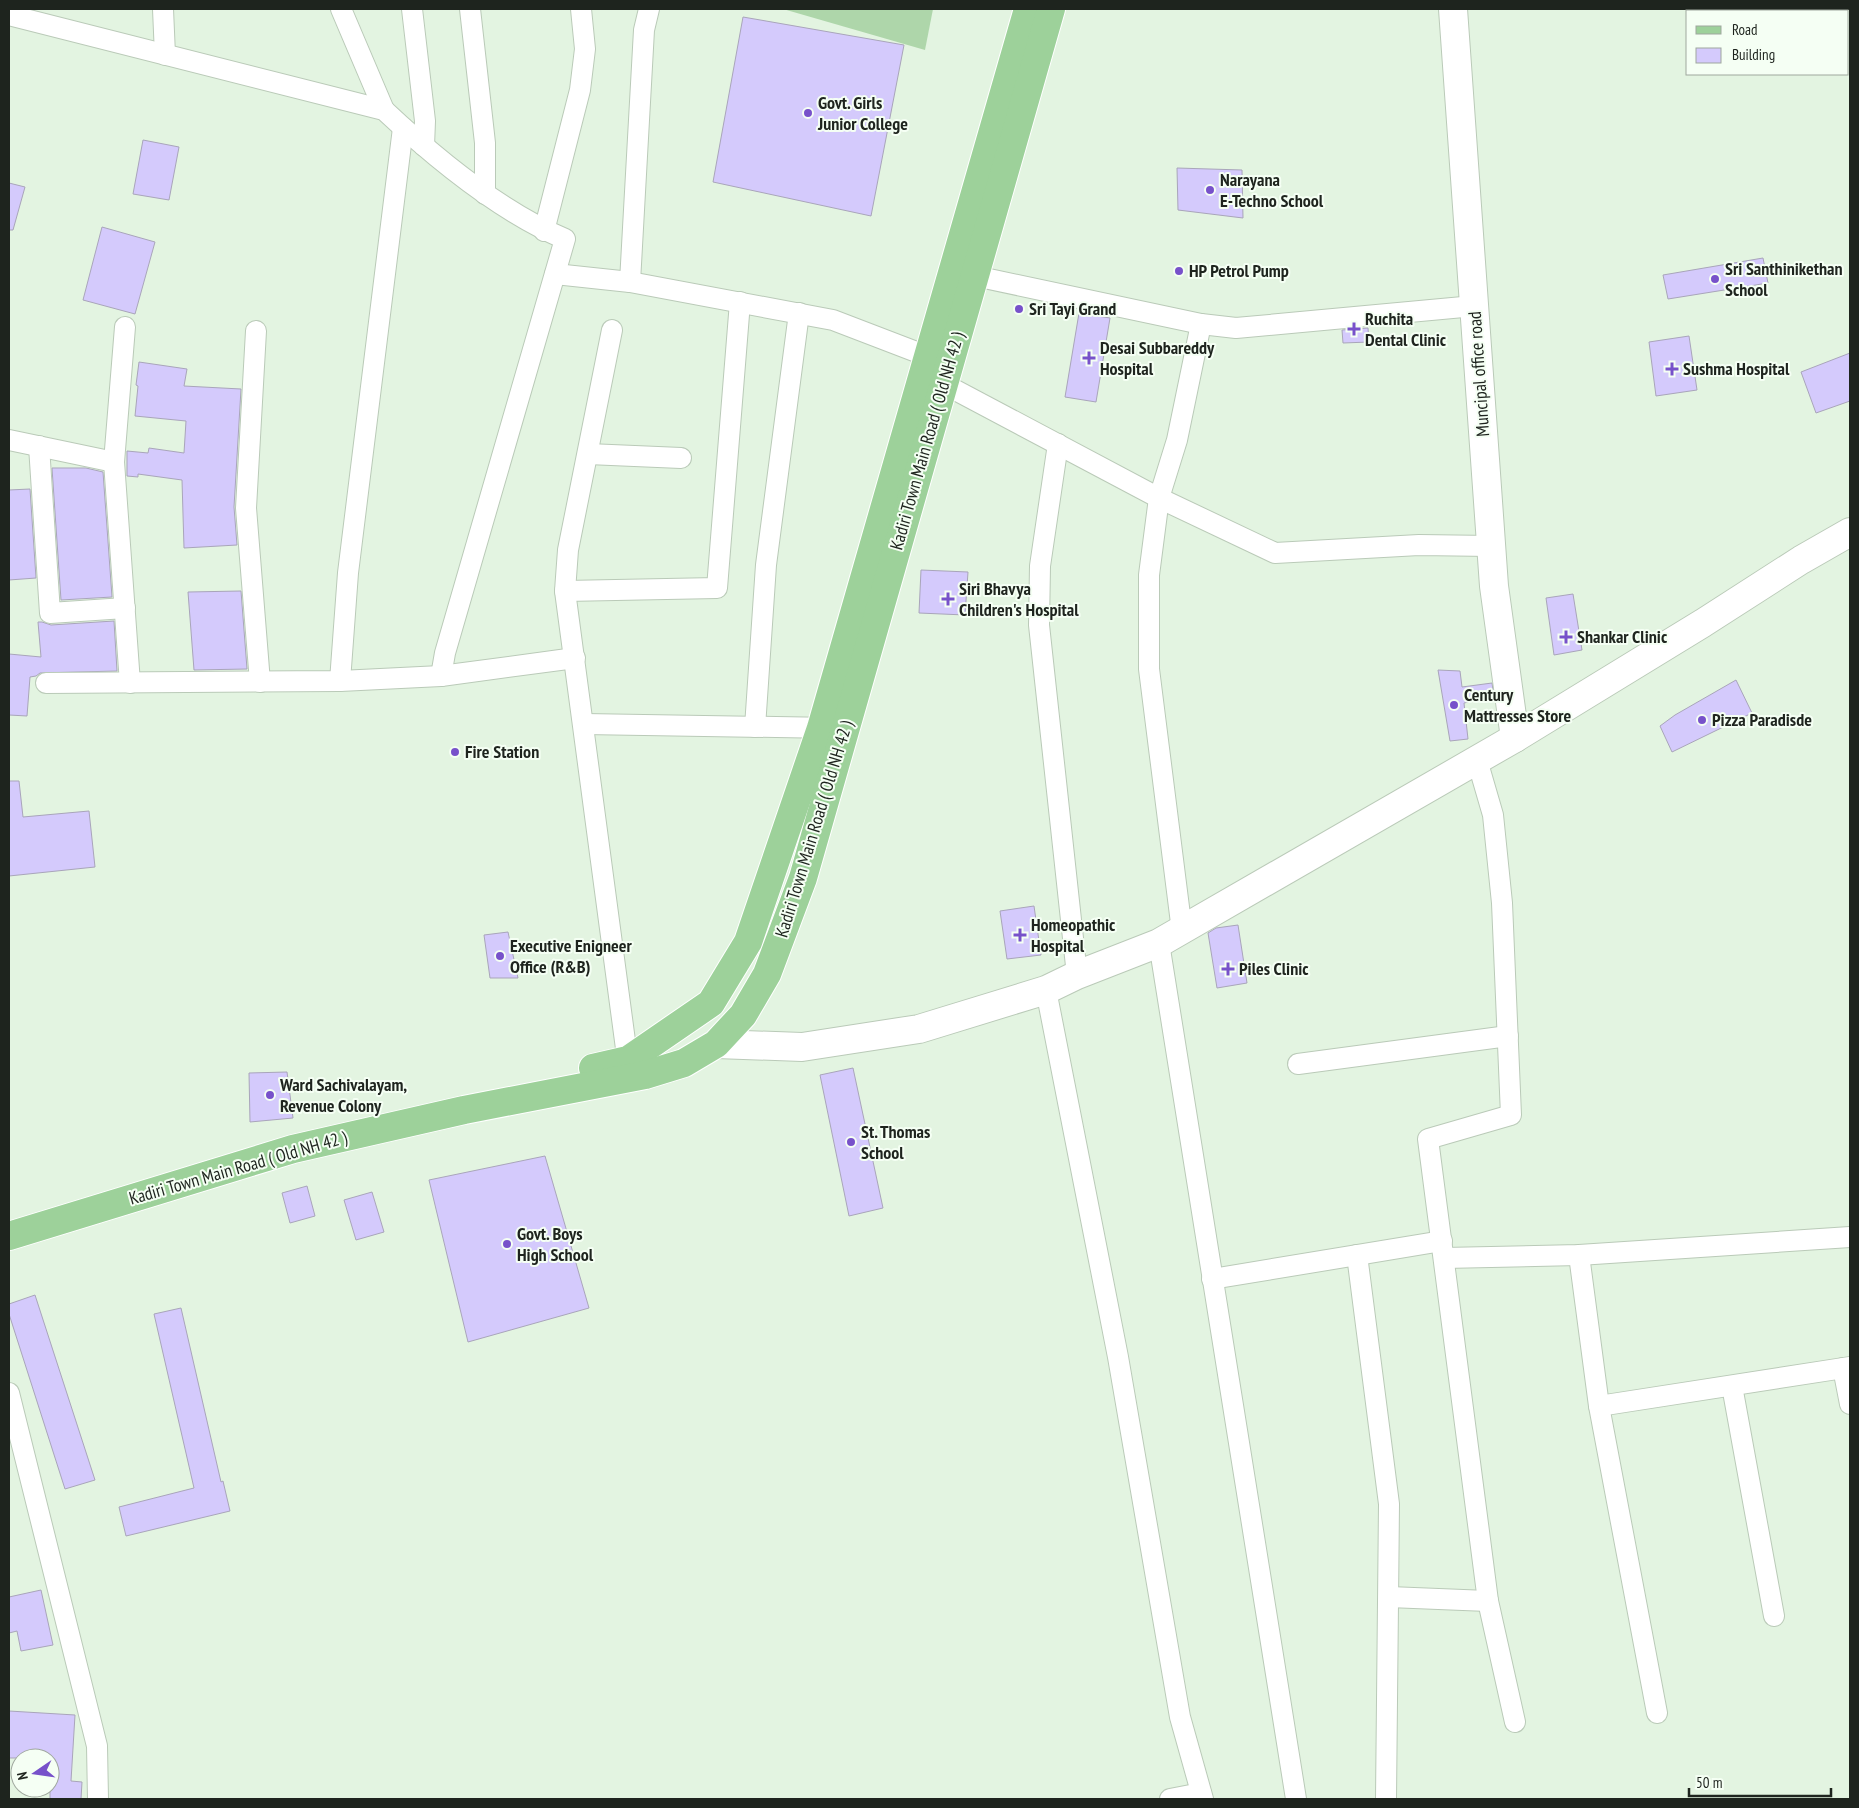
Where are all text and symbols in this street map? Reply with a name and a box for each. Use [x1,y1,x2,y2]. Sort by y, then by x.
legend [1686,10,1849,75]
text: Road [1732,20,1758,39]
text: Building [1732,45,1775,64]
place label: Govt. Girls Junior College [817,91,908,135]
marker: Govt. Girls Junior College [802,107,814,119]
place label: Narayana E-Techno School [1220,168,1324,212]
marker: Narayana E-Techno School [1204,184,1216,196]
place label: Sri Santhinikethan School [1725,257,1843,301]
place label: HP Petrol Pump [1189,259,1289,282]
marker: HP Petrol Pump [1173,265,1185,277]
marker: Sri Santhinikethan School [1709,273,1721,285]
place label: Sri Tayi Grand [1029,297,1116,320]
marker: Sri Tayi Grand [1013,303,1025,315]
place label: Ruchita Dental Clinic [1365,307,1447,351]
street label: Muncipal office road [1463,311,1494,438]
marker: Ruchita Dental Clinic [1347,322,1361,336]
street label: Kadiri Town Main Road ( Old NH 42 ) [884,328,969,552]
place label: Desai Subbareddy Hospital [1100,336,1215,380]
marker: Desai Subbareddy Hospital [1082,351,1096,365]
place label: Sushma Hospital [1683,357,1790,380]
marker: Sushma Hospital [1665,362,1679,376]
place label: Siri Bhavya Children's Hospital [959,577,1079,621]
marker: Siri Bhavya Children's Hospital [941,592,955,606]
place label: Shankar Clinic [1577,625,1668,648]
marker: Shankar Clinic [1559,630,1573,644]
place label: Century Mattresses Store [1464,683,1571,727]
marker: Century Mattresses Store [1448,699,1460,711]
place label: Pizza Paradisde [1712,708,1812,731]
marker: Pizza Paradisde [1696,714,1708,726]
street label: Kadiri Town Main Road ( Old NH 42 ) [770,717,858,940]
place label: Fire Station [465,740,539,763]
marker: Fire Station [449,746,461,758]
place label: Homeopathic Hospital [1031,913,1116,957]
marker: Homeopathic Hospital [1013,928,1027,942]
place label: Executive Enigneer Office (R&B) [510,934,632,978]
marker: Executive Enigneer Office (R&B) [494,950,506,962]
place label: Piles Clinic [1239,957,1309,980]
marker: Piles Clinic [1221,962,1235,976]
place label: Ward Sachivalayam, Revenue Colony [279,1073,407,1117]
marker: Ward Sachivalayam, Revenue Colony [264,1089,276,1101]
place label: St. Thomas School [861,1120,930,1164]
street label: Kadiri Town Main Road ( Old NH 42 ) [126,1125,350,1210]
marker: St. Thomas School [845,1136,857,1148]
place label: Govt. Boys High School [517,1222,594,1266]
marker: Govt. Boys High School [501,1238,513,1250]
north arrow [10,1748,60,1798]
scale bar [1689,1766,1832,1798]
text: N [13,1770,32,1782]
text: 50 m [1696,1773,1722,1792]

